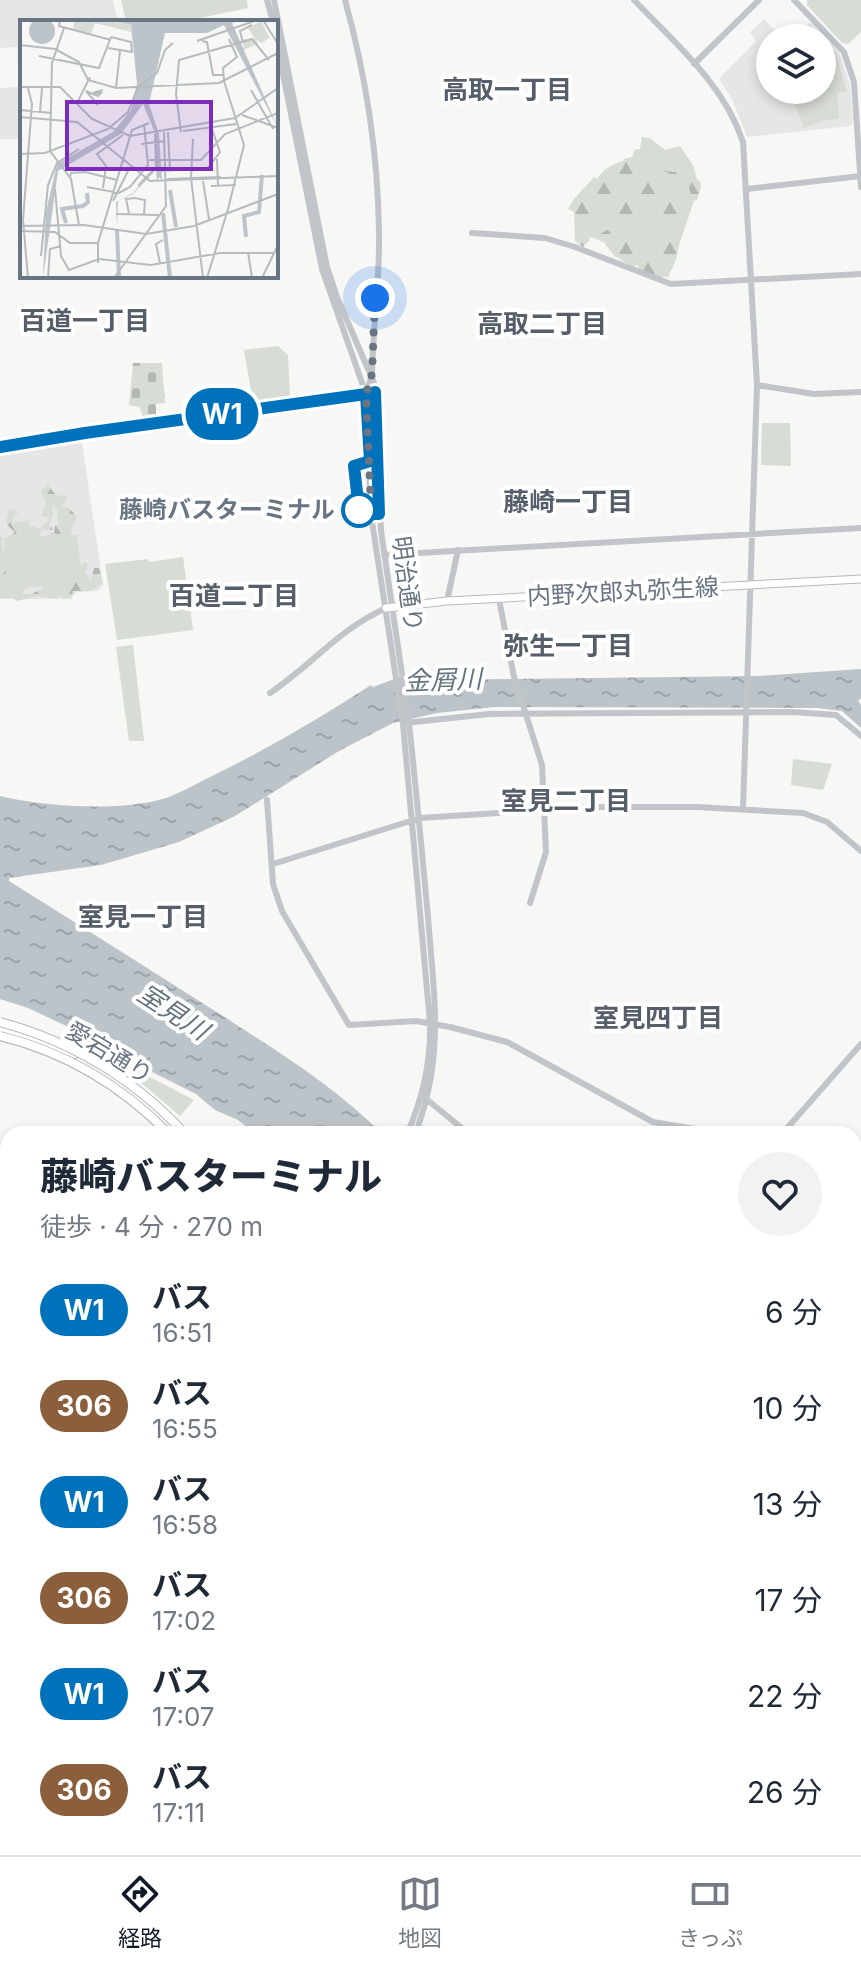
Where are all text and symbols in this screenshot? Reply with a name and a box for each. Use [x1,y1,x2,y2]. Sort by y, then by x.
inset map [20,20,278,278]
map controls [756,24,836,104]
button: layers [756,24,836,104]
district label: 高取一丁目 [442,74,572,105]
your location [355,278,395,318]
district label: 百道一丁目 [20,305,150,336]
district label: 高取二丁目 [477,308,607,339]
line badge: W1 [186,388,258,440]
text: W1 [201,397,243,431]
district label: 藤崎一丁目 [503,486,633,517]
marker: 藤崎バスターミナル [342,493,376,527]
place label: 藤崎バスターミナル [119,495,335,524]
street label: 明治通り [386,534,429,633]
street label: 内野次郎丸弥生線 [526,572,720,611]
district label: 百道二丁目 [169,580,299,611]
district label: 弥生一丁目 [503,630,633,661]
water label: 金屑川 [403,663,485,696]
district label: 室見二丁目 [501,785,631,816]
district label: 室見一丁目 [78,901,208,932]
water label: 室見川 [132,977,217,1047]
district label: 室見四丁目 [593,1002,723,1033]
street label: 愛宕通り [61,1015,158,1090]
button: heart [738,1152,822,1236]
text: 藤崎バスターミナル [40,1153,382,1199]
text: 徒歩 · 4 分 · 270 m [40,1211,263,1242]
text: バス [152,1279,212,1315]
text: W1 [63,1293,105,1327]
text: 6 分 [765,1294,822,1330]
text: 16:51 [152,1317,213,1348]
text: バス [152,1375,212,1411]
text: 306 [56,1389,112,1423]
text: 10 分 [752,1390,822,1426]
text: 16:55 [152,1413,218,1444]
text: バス [152,1471,212,1507]
text: W1 [63,1485,105,1519]
text: 13 分 [753,1486,822,1522]
text: 16:58 [152,1509,218,1540]
text: バス [152,1567,212,1603]
text: 306 [56,1581,112,1615]
text: 17 分 [754,1582,822,1618]
text: 17:02 [152,1605,216,1636]
text: バス [152,1663,212,1699]
text: W1 [63,1677,105,1711]
text: 22 分 [747,1678,822,1714]
text: 17:07 [152,1701,215,1732]
text: バス [152,1759,212,1795]
text: 306 [56,1773,112,1807]
text: 26 分 [747,1774,822,1810]
text: 17:11 [152,1797,205,1828]
tab: 経路 [118,1872,162,1952]
tab: 地図 [398,1872,442,1952]
tab: きっぷ [678,1872,743,1952]

